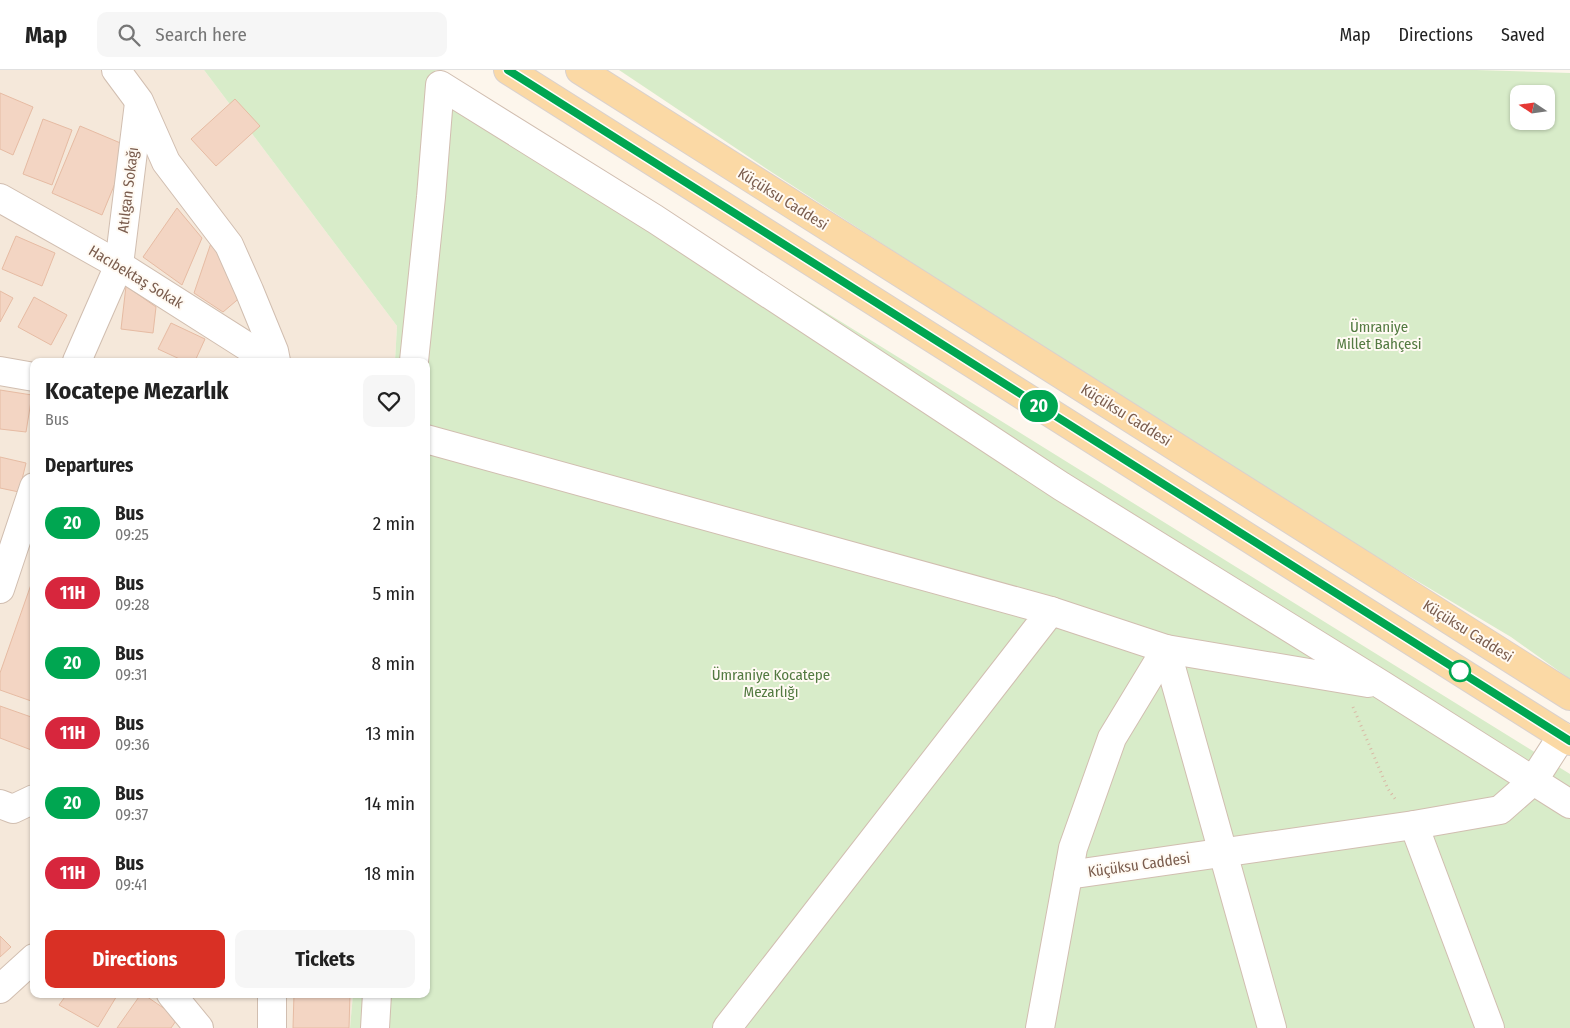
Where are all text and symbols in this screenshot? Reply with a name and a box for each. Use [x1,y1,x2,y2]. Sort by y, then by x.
search box [97,12,447,57]
text: Map [25,21,67,49]
icon: search [115,21,143,49]
text: Search here [155,23,247,46]
text: Map [1339,24,1371,46]
text: Directions [1399,24,1473,46]
text: Saved [1501,24,1545,46]
north arrow [1510,85,1555,130]
map controls [1510,85,1555,130]
street label: Atılgan Sokağı [114,146,142,234]
street label: Küçüksu Caddesi [735,164,831,234]
street label: Hacıbektaş Sokak [85,242,187,312]
park label: Ümraniye Millet Bahçesi [1336,318,1422,353]
button: heart [363,375,415,427]
text: Kocatepe Mezarlık [45,377,229,405]
street label: Küçüksu Caddesi [1078,380,1174,450]
line badge: 20 [1016,390,1062,422]
text: 20 [1030,395,1048,417]
text: Bus [45,410,69,429]
text: Departures [45,454,133,477]
text: Bus [115,502,144,525]
text: 20 [63,512,82,534]
text: 2 min [373,512,415,535]
text: 09:25 [115,525,149,544]
text: Bus [115,572,144,595]
text: 11H [60,582,85,604]
text: 5 min [372,582,415,605]
text: 09:28 [115,595,149,614]
street label: Küçüksu Caddesi [1420,596,1516,666]
text: Bus [115,642,144,665]
text: 20 [63,652,82,674]
text: 8 min [372,652,415,675]
unlabelled marker [1449,660,1471,682]
text: 09:31 [115,665,148,684]
park label: Ümraniye Kocatepe Mezarlığı [712,666,830,701]
text: Bus [115,712,144,735]
text: 11H [60,722,85,744]
text: 13 min [365,722,415,745]
text: 09:36 [115,735,150,754]
text: Bus [115,782,144,805]
text: 20 [63,792,82,814]
text: 14 min [365,792,415,815]
text: 09:37 [115,805,148,824]
street label: Küçüksu Caddesi [1087,849,1191,881]
text: Bus [115,852,144,875]
text: 11H [60,862,85,884]
text: 18 min [364,862,415,885]
text: 09:41 [115,875,147,894]
button: Directions [45,930,225,988]
button: Tickets [235,930,415,988]

